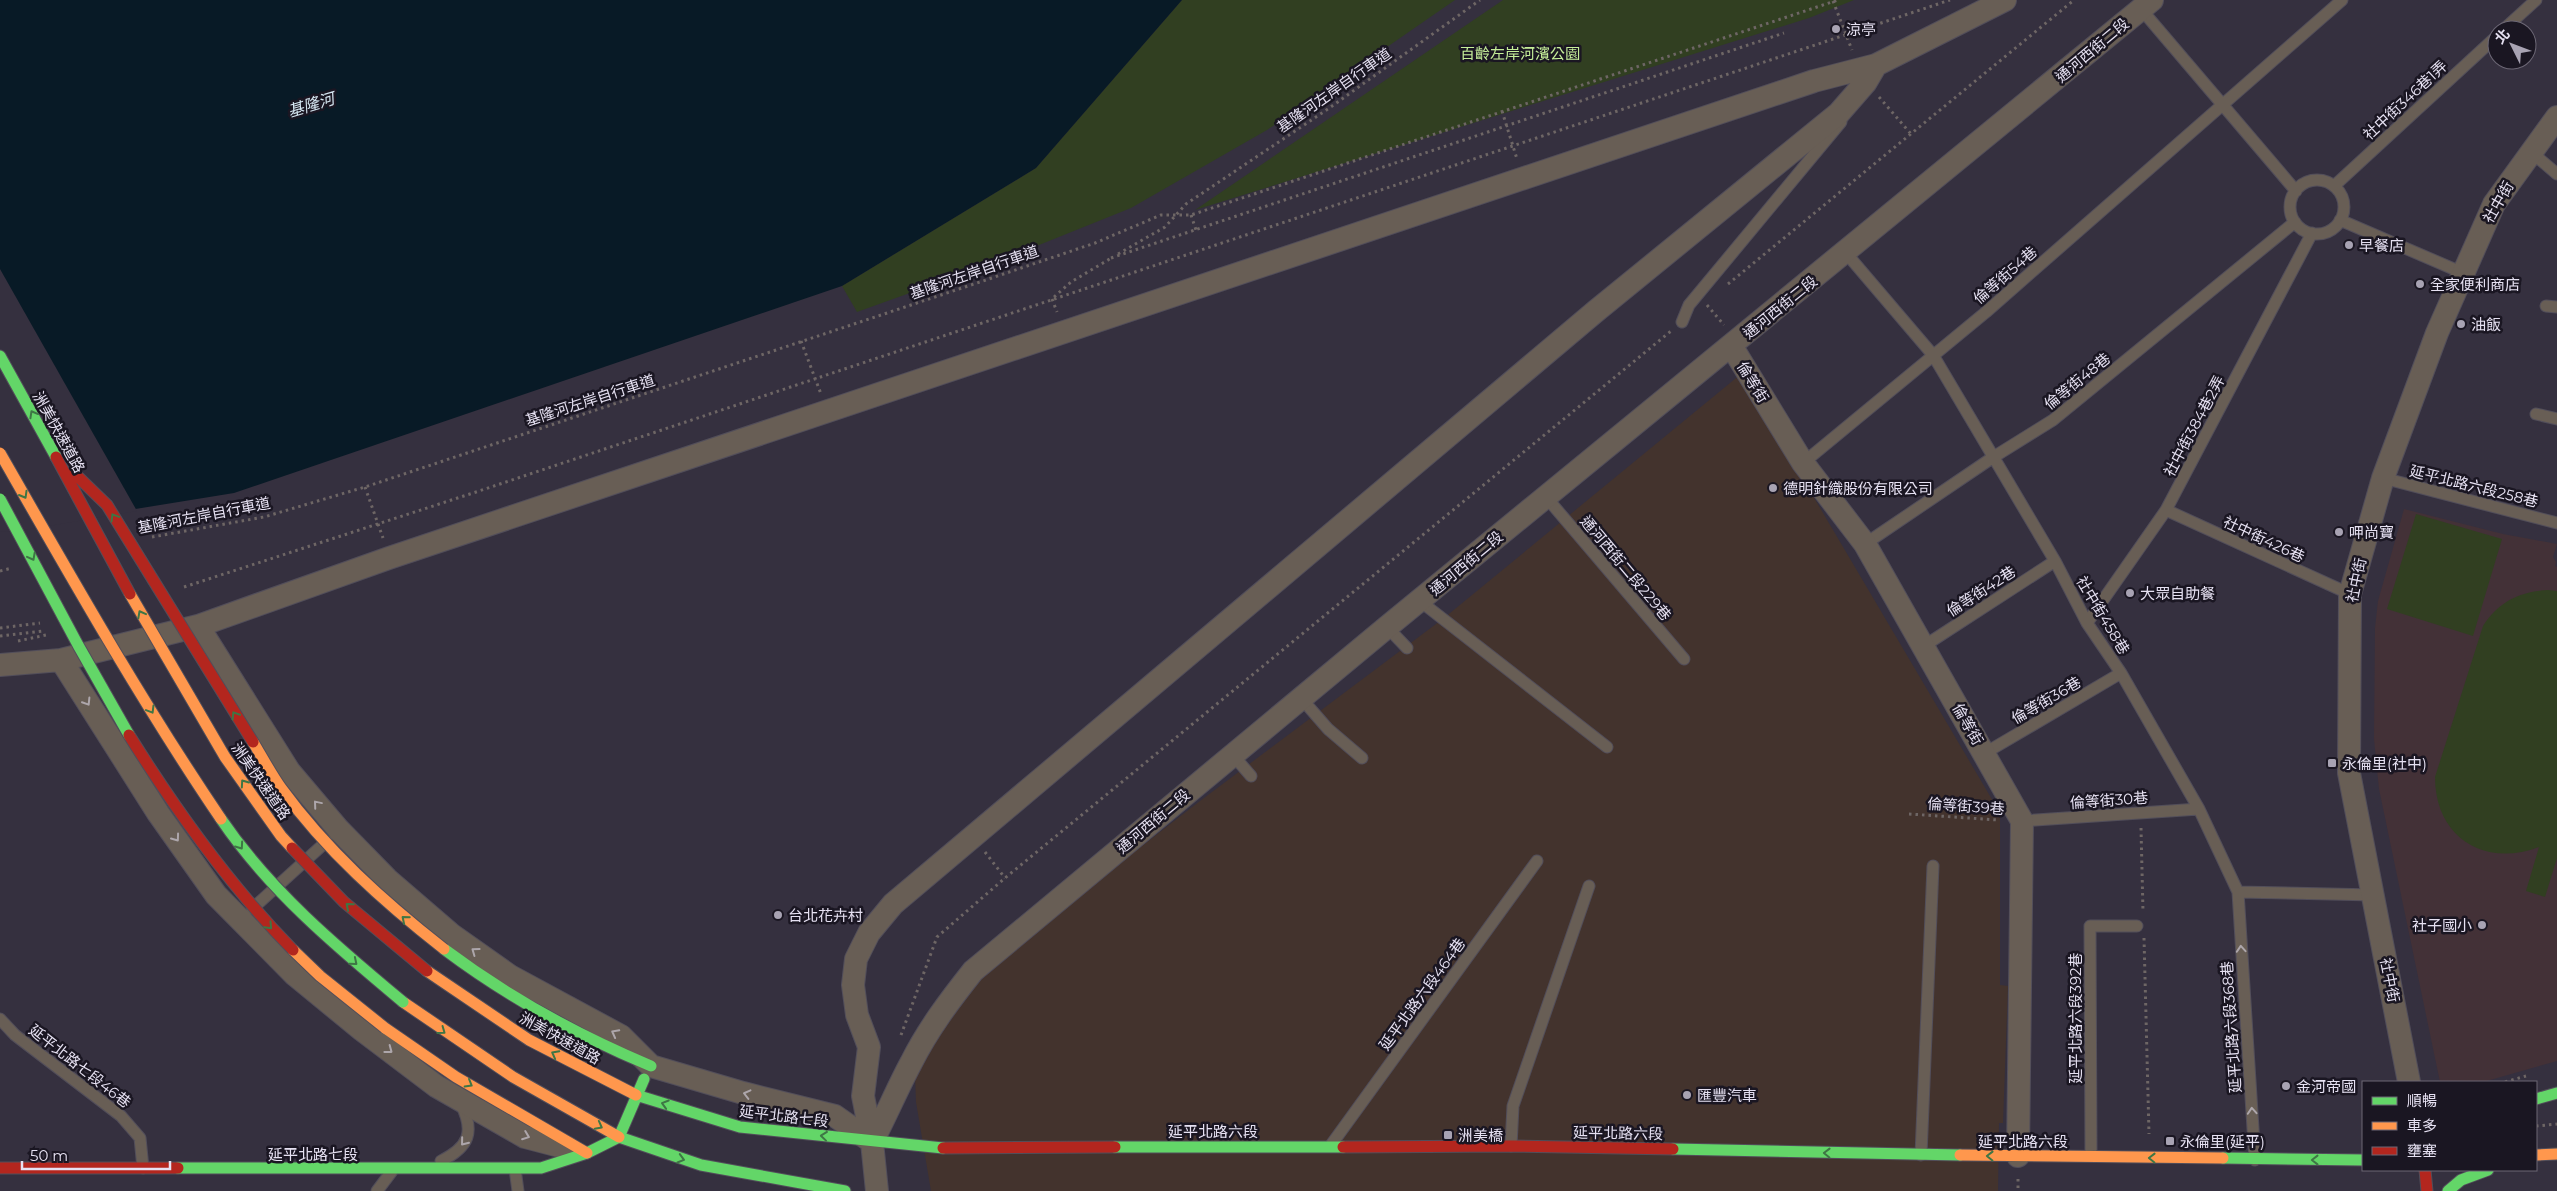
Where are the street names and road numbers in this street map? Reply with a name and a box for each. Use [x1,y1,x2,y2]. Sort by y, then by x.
street label: 通河西街二段 [2051,14,2133,86]
street label: 基隆河左岸自行車道 [1273,43,1395,137]
street label: 社中街346巷1弄 [2359,56,2451,144]
street label: 社中街 [2479,178,2517,226]
street label: 基隆河左岸自行車道 [907,241,1041,303]
street label: 倫等街54巷 [1969,242,2041,308]
street label: 通河西街二段 [1739,271,1821,343]
street label: 倫等街48巷 [2040,349,2114,413]
street label: 倫等街 [1733,358,1773,406]
street label: 基隆河左岸自行車道 [523,370,657,430]
street label: 社中街384巷2弄 [2159,372,2229,480]
street label: 洲美快速道路 [29,388,89,476]
street label: 延平北路六段258巷 [2408,461,2540,511]
street label: 基隆河左岸自行車道 [136,493,272,537]
street label: 通河西街二段229巷 [1577,512,1675,624]
street label: 社中街426巷 [2220,512,2308,566]
street label: 通河西街二段 [1425,527,1507,599]
street label: 社中街 [2342,556,2370,604]
street label: 倫等街42巷 [1943,562,2019,620]
street label: 社中街458巷 [2072,572,2134,658]
street label: 倫等街36巷 [2008,672,2084,728]
street label: 倫等街 [1949,700,1987,748]
street label: 洲美快速道路 [227,739,295,823]
street label: 通河西街二段 [1112,785,1194,857]
street label: 倫等街30巷 [2069,788,2149,812]
street label: 倫等街39巷 [1927,794,2005,818]
street label: 延平北路六段464巷 [1375,934,1469,1054]
street label: 延平北路六段392巷 [2066,952,2085,1084]
street label: 社中街 [2376,956,2404,1004]
street label: 延平北路六段368巷 [2217,960,2245,1094]
street label: 洲美快速道路 [516,1008,604,1068]
street label: 延平北路七段46巷 [25,1020,135,1112]
street label: 延平北路七段 [738,1101,830,1131]
street label: 延平北路六段 [1168,1122,1258,1141]
street label: 延平北路六段 [1573,1123,1663,1143]
street label: 延平北路六段 [1978,1132,2068,1151]
street label: 延平北路七段 [268,1145,358,1164]

